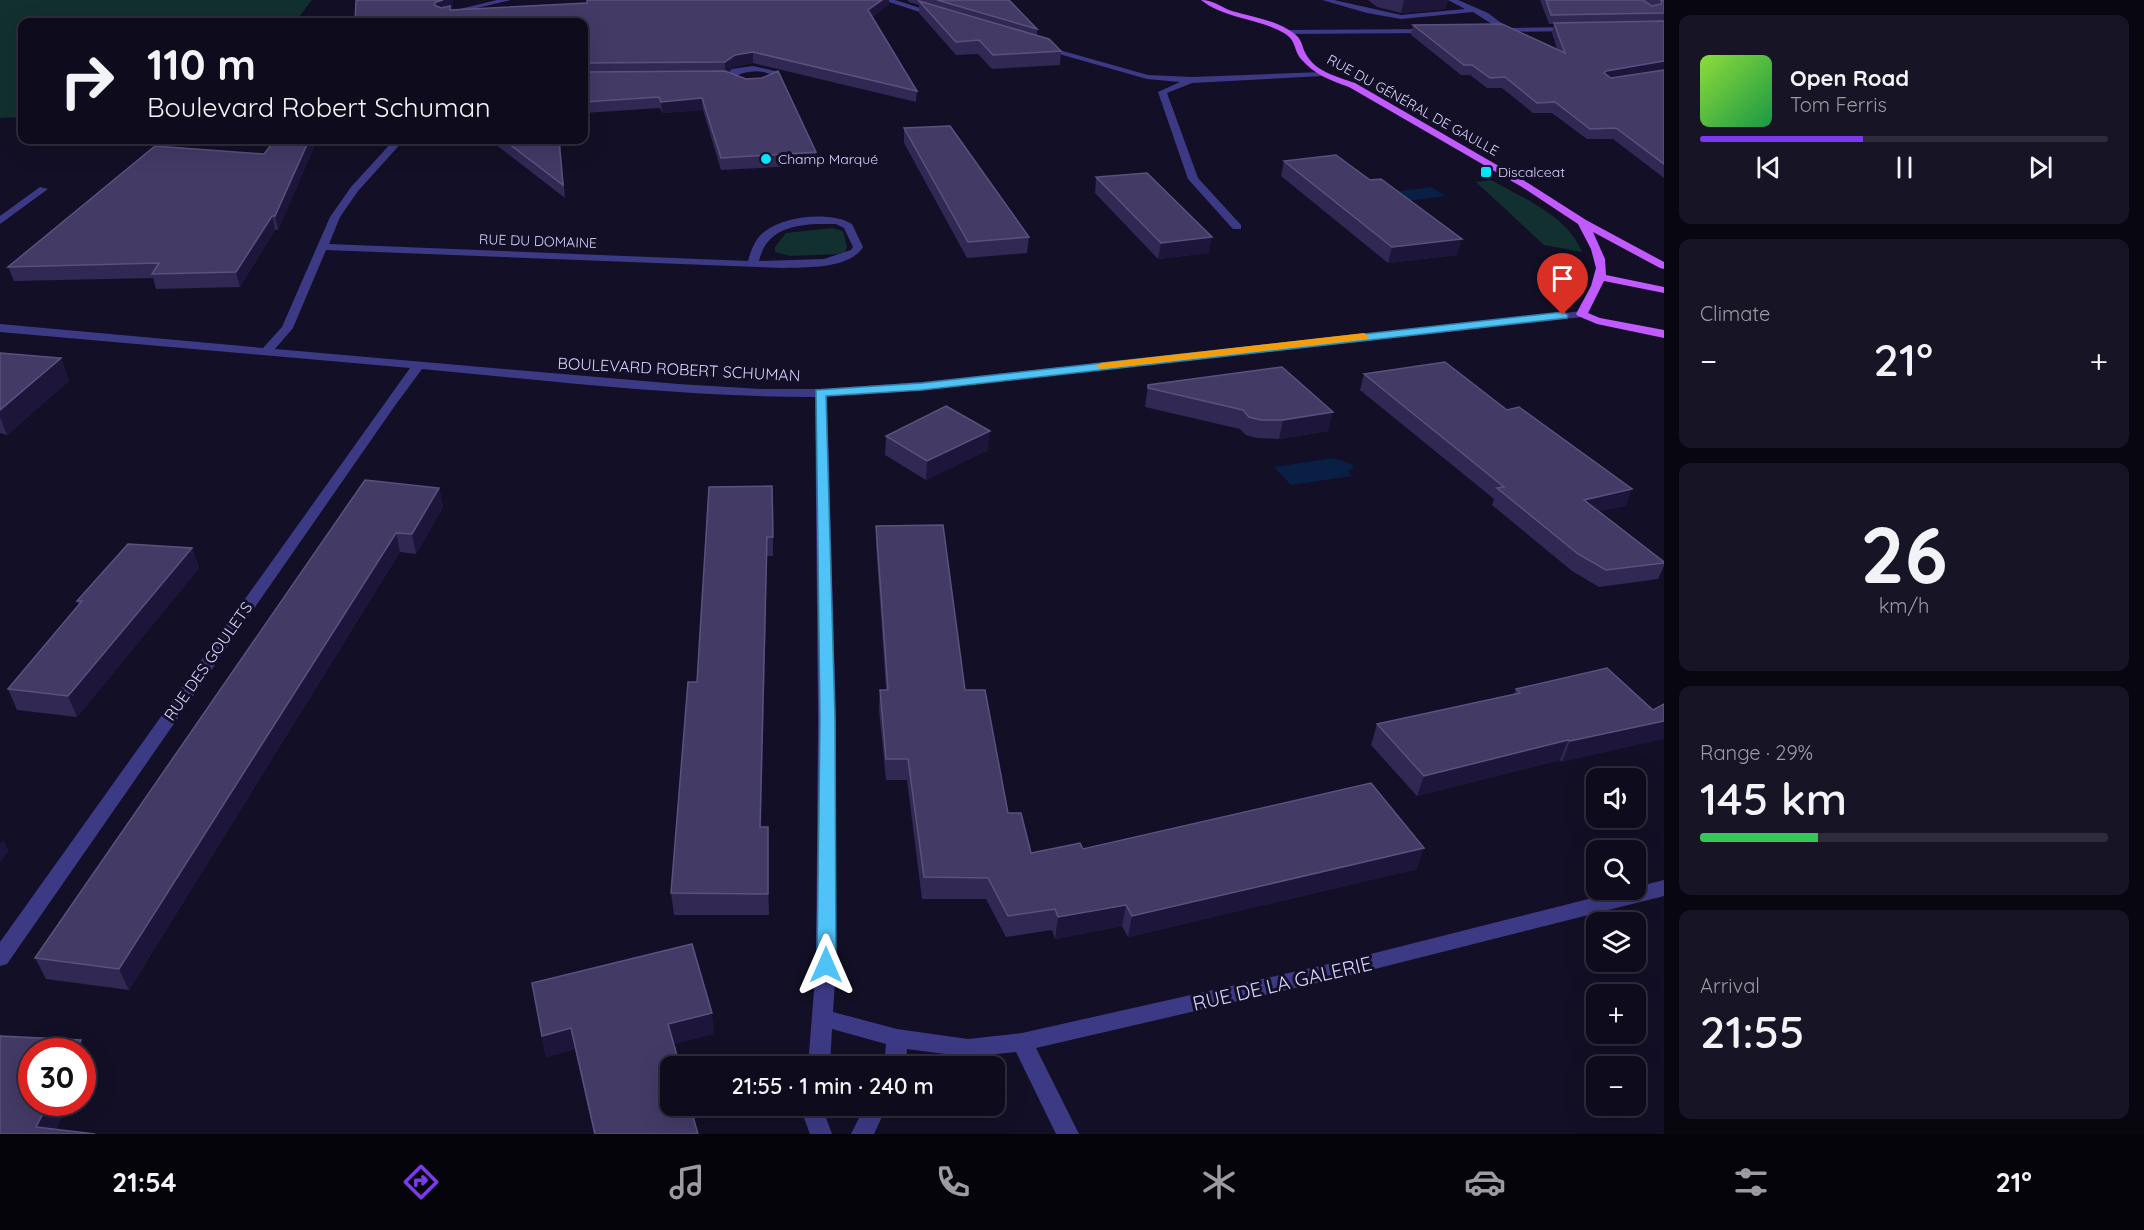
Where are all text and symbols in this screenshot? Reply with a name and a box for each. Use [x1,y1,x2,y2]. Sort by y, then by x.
text: 110 m [147,38,256,91]
icon: right [48,42,126,120]
street label: RUE DU GÉNÉRAL DE GAULLE [1324,50,1502,160]
text: Open Road [1790,64,1909,92]
text: Boulevard Robert Schuman [147,90,491,124]
text: Tom Ferris [1790,92,1887,117]
place label: Champ Marqué [778,150,878,168]
icon: previous [1752,151,1785,184]
icon: pause [1888,151,1921,184]
icon: next [2024,151,2057,184]
marker: Champ Marqué [759,152,773,166]
place label: Discalceat [1498,163,1565,181]
marker: Discalceat [1479,165,1493,179]
street label: RUE DU DOMAINE [479,230,597,252]
pin [1537,253,1588,315]
icon: arrive [1546,262,1579,295]
text: Climate [1700,301,1770,326]
text: 21° [1874,331,1933,387]
text: − [1700,340,1717,381]
text: + [2089,340,2108,381]
street label: BOULEVARD ROBERT SCHUMAN [557,353,801,385]
text: 26 [1860,505,1948,603]
text: km/h [1879,593,1929,618]
street label: RUE DES GOULETS [160,598,256,724]
text: Range · 29% [1700,740,1813,765]
map controls [1586,768,1646,1116]
button: sound [1586,768,1646,828]
text: 145 km [1700,770,1847,826]
button: search [1586,840,1646,900]
button: layers [1586,912,1646,972]
position arrow [794,933,858,997]
street label: RUE DE LA GALERIE [1190,950,1374,1016]
text: Arrival [1700,973,1760,998]
button: + [1586,984,1646,1044]
text: 21:55 [1700,1003,1805,1059]
speed limit sign: 30 [18,1038,96,1116]
button: − [1586,1056,1646,1116]
text: 21:55 · 1 min · 240 m [731,1072,934,1100]
icon: directions [400,1161,442,1203]
icon: music [666,1161,708,1203]
icon: phone [932,1161,974,1203]
icon: climate [1198,1161,1240,1203]
icon: car [1464,1161,1506,1203]
icon: filters [1730,1161,1772,1203]
text: 21:54 [112,1165,177,1199]
text: 21° [1996,1165,2032,1199]

